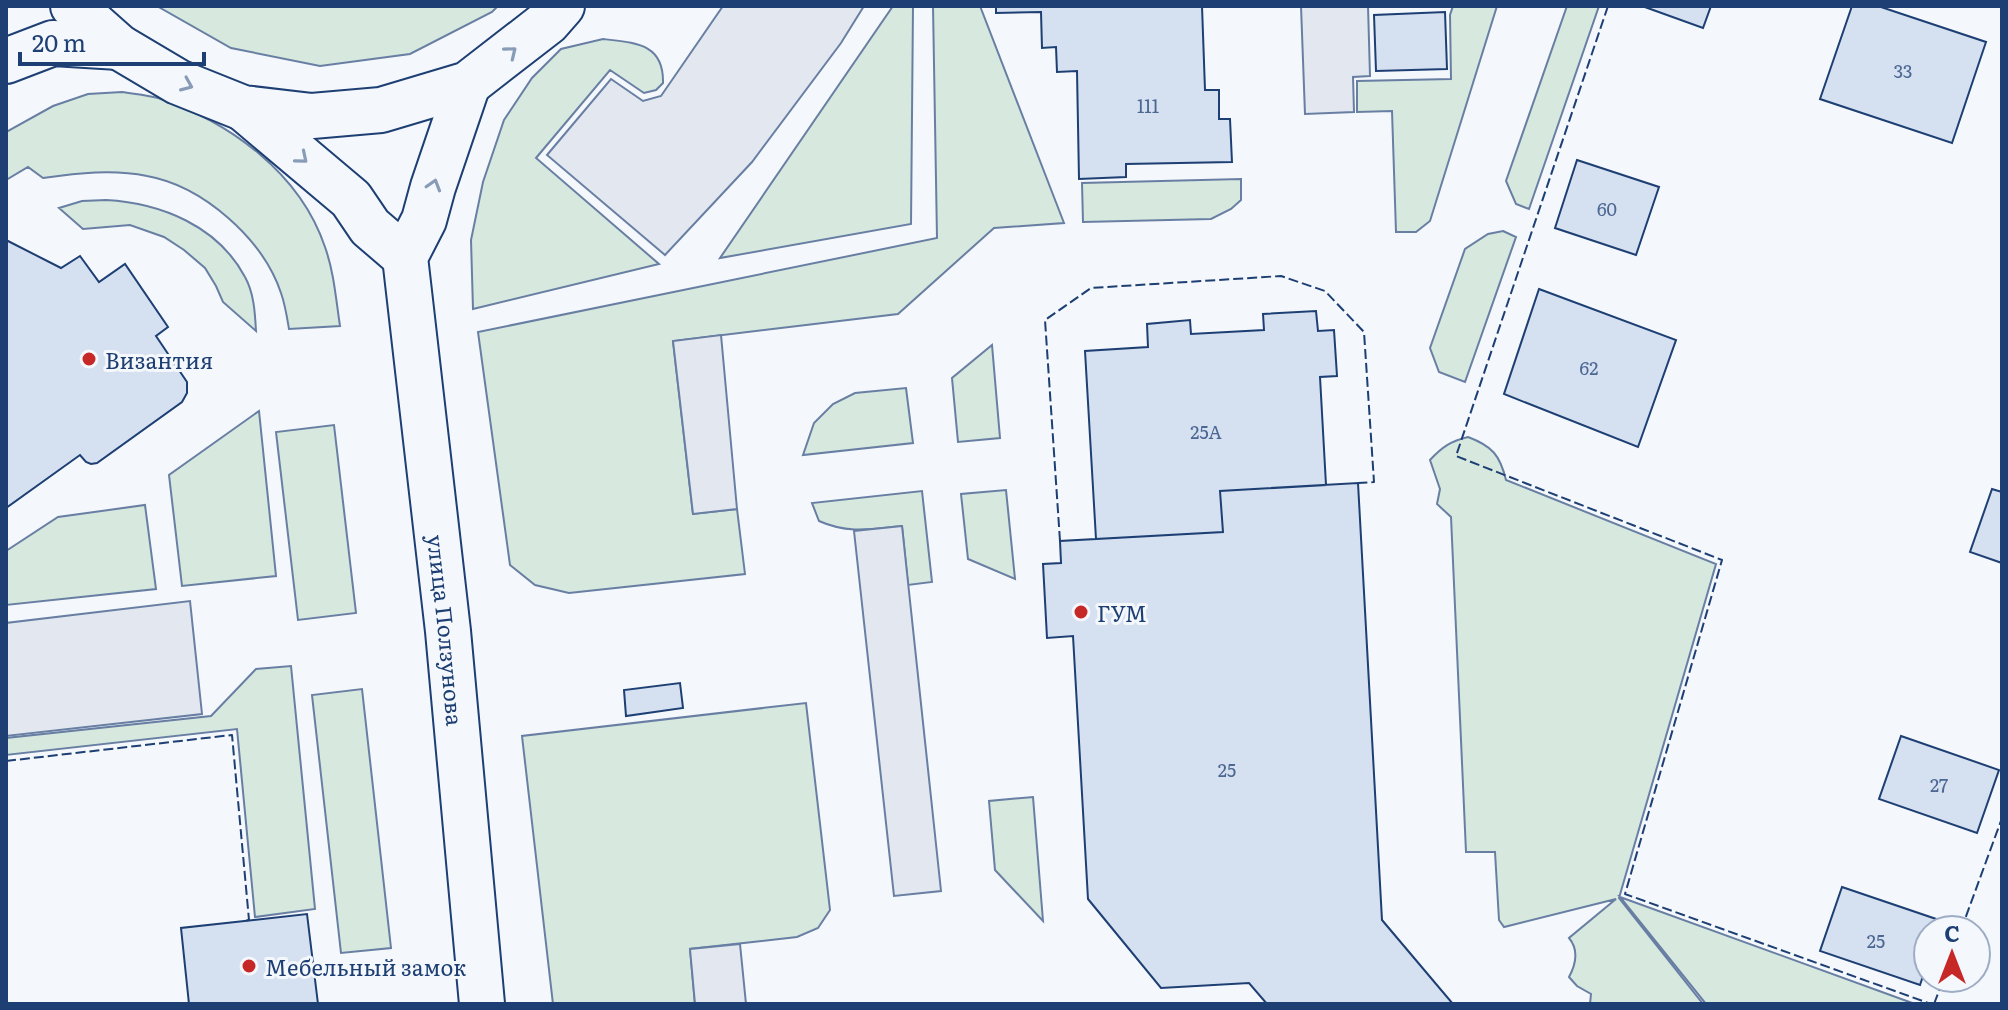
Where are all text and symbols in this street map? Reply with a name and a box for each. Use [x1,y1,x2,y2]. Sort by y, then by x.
scale bar [20,16,204,66]
text: 20 m [32,24,86,59]
one-way arrow [502,47,517,61]
house number: 33 [1894,57,1912,84]
one-way arrow [179,76,193,92]
house number: 111 [1137,92,1159,119]
one-way arrow [293,148,308,163]
one-way arrow [425,179,441,192]
house number: 60 [1597,195,1617,222]
place label: Византия [105,343,213,376]
marker: Византия [80,350,98,368]
house number: 62 [1580,354,1598,381]
house number: 25А [1190,418,1222,445]
street label: улица Ползунова [421,533,473,727]
place label: ГУМ [1097,596,1147,629]
marker: ГУМ [1072,603,1090,621]
house number: 25 [1218,756,1236,783]
house number: 27 [1930,771,1948,798]
north arrow [1912,914,1992,994]
text: С [1944,916,1960,949]
house number: 25 [1867,927,1885,954]
place label: Мебельный замок [265,950,466,983]
marker: Мебельный замок [240,957,258,975]

